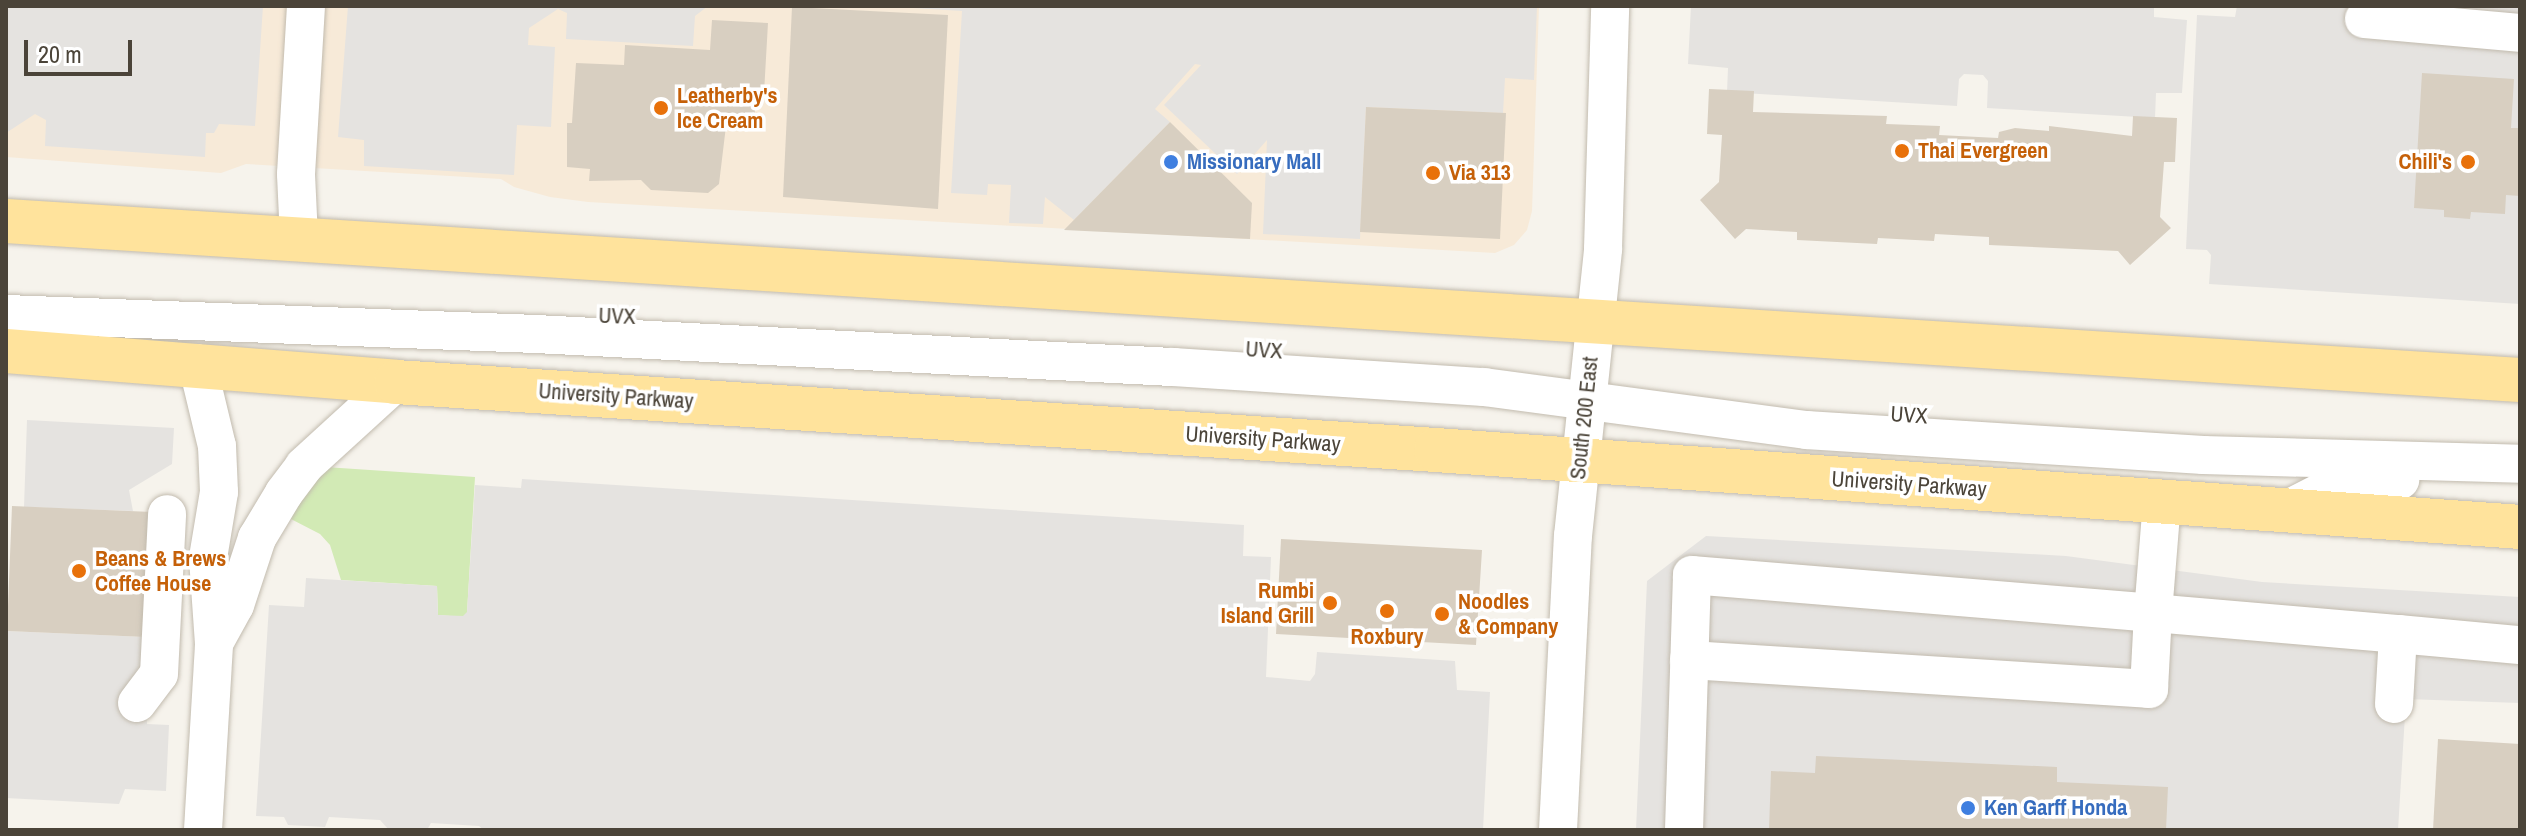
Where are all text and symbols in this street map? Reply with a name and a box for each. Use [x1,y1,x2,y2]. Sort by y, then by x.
scale bar [28,24,136,74]
text: 20 m [38,38,82,70]
place label: Leatherby's Ice Cream [677,82,778,134]
marker: Leatherby's Ice Cream [652,99,670,117]
place label: Thai Evergreen [1918,138,2048,164]
marker: Thai Evergreen [1893,142,1911,160]
place label: Missionary Mall [1187,149,1321,175]
place label: Chili's [2399,149,2452,175]
marker: Missionary Mall [1162,153,1180,171]
marker: Chili's [2459,153,2477,171]
place label: Via 313 [1449,160,1511,186]
marker: Via 313 [1424,164,1442,182]
street label: UVX [598,302,636,330]
street label: UVX [1245,336,1283,364]
street label: South 200 East [1564,355,1604,481]
street label: University Parkway [538,377,694,415]
street label: UVX [1890,401,1928,429]
street label: University Parkway [1185,420,1341,458]
street label: University Parkway [1831,465,1987,503]
place label: Beans & Brews Coffee House [95,545,226,596]
marker: Beans & Brews Coffee House [70,562,88,580]
place label: Rumbi Island Grill [1221,577,1314,628]
place label: Noodles & Company [1458,588,1558,640]
marker: Rumbi Island Grill [1321,594,1339,612]
marker: Roxbury [1378,602,1396,620]
marker: Noodles & Company [1433,605,1451,623]
place label: Roxbury [1350,624,1424,650]
place label: Ken Garff Honda [1984,795,2127,821]
marker: Ken Garff Honda [1959,799,1977,817]

